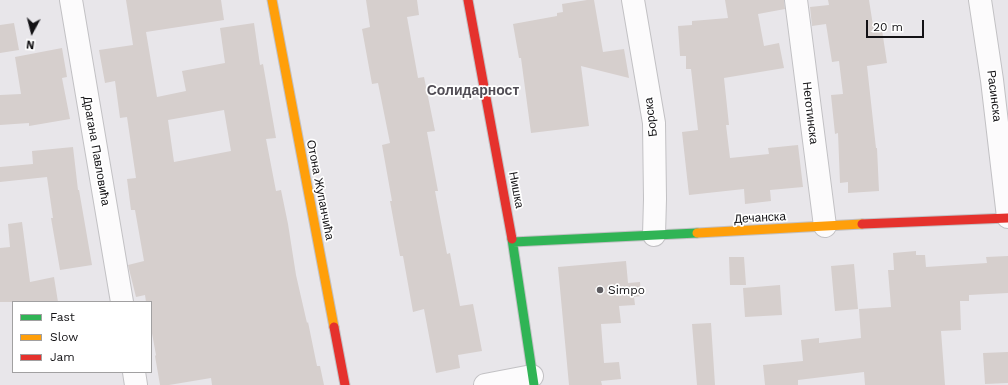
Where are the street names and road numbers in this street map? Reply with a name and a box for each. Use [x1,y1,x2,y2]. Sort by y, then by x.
street label: Расинска [984,69,1004,123]
street label: Неготинска [799,81,821,145]
street label: Драгана Павловића [79,95,113,207]
street label: Борска [641,97,661,137]
street label: Отона Жупанчића [303,139,337,241]
street label: Нишка [505,170,527,210]
street label: Дечанска [734,209,786,227]

